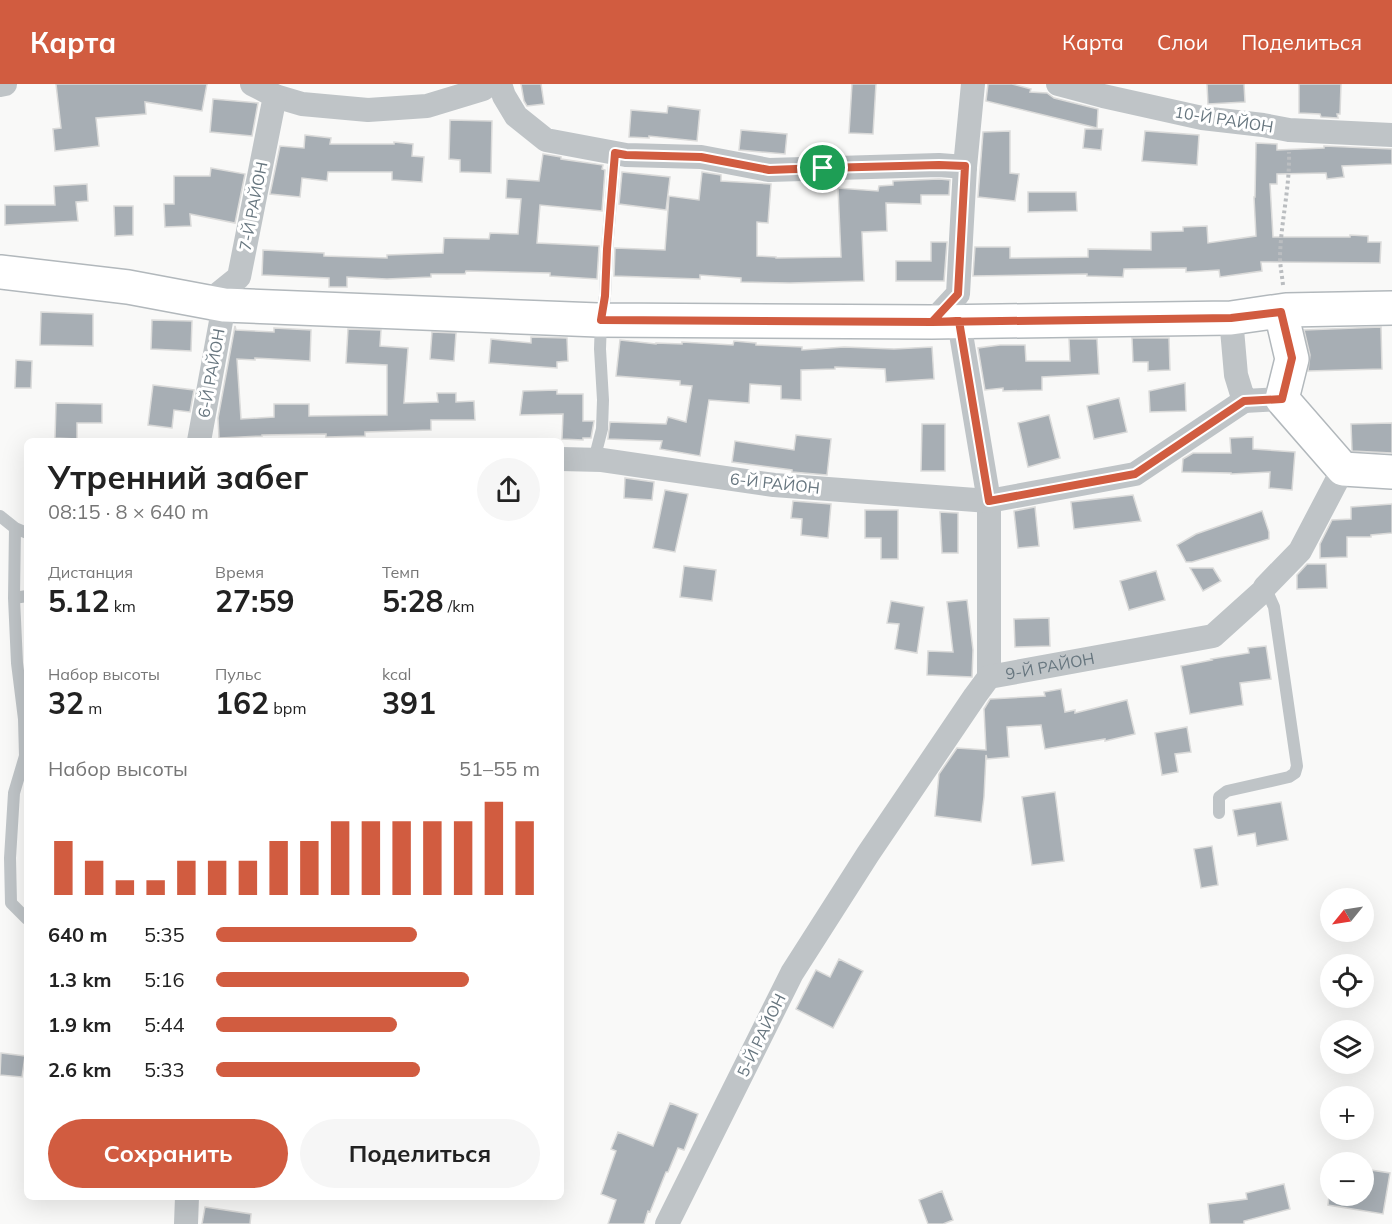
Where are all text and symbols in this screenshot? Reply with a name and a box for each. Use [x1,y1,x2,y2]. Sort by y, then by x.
text: Карта [30,25,116,60]
text: Карта [1062,29,1124,55]
text: Слои [1157,29,1208,55]
text: Поделиться [1241,29,1362,55]
street label: 10-Й РАЙОН [1173,101,1275,137]
pin [797,142,848,193]
icon: arrive [806,151,839,184]
street label: 7-Й РАЙОН [235,160,271,252]
street label: 6-Й РАЙОН [193,327,229,419]
text: Утренний забег [48,456,309,497]
button: share [477,458,540,521]
street label: 6-Й РАЙОН [729,468,821,498]
text: 08:15 · 8 × 640 m [48,499,209,524]
text: Дистанция [48,562,133,582]
text: Время [215,562,264,582]
text: Темп [382,562,420,582]
text: 5.12 [48,582,109,620]
text: 27:59 [215,582,294,620]
text: 5:28 [382,582,443,620]
text: km [109,596,136,616]
text: /km [443,596,474,616]
street label: 9-Й РАЙОН [1004,648,1096,684]
text: Набор высоты [48,664,160,684]
text: Пульс [215,664,262,684]
text: kcal [382,664,411,684]
text: 32 [48,684,84,722]
text: 162 [215,684,269,722]
text: 391 [382,684,436,722]
text: m [84,698,102,718]
text: bpm [269,698,306,718]
text: Набор высоты [48,756,188,781]
text: 51–55 m [459,756,540,781]
north arrow [1320,888,1374,942]
map controls [1320,888,1374,1206]
text: 640 m [48,922,107,947]
text: 5:35 [144,922,185,947]
button: locate [1320,954,1374,1008]
text: 1.3 km [48,967,111,992]
text: 5:16 [144,967,185,992]
street label: 5-Й РАЙОН [732,990,790,1080]
text: 1.9 km [48,1012,111,1037]
text: 5:44 [144,1012,185,1037]
button: layers [1320,1020,1374,1074]
text: 2.6 km [48,1057,111,1082]
text: 5:33 [144,1057,185,1082]
button: + [1320,1086,1374,1140]
button: Сохранить [48,1119,288,1188]
button: Поделиться [300,1119,540,1188]
button: − [1320,1152,1374,1206]

